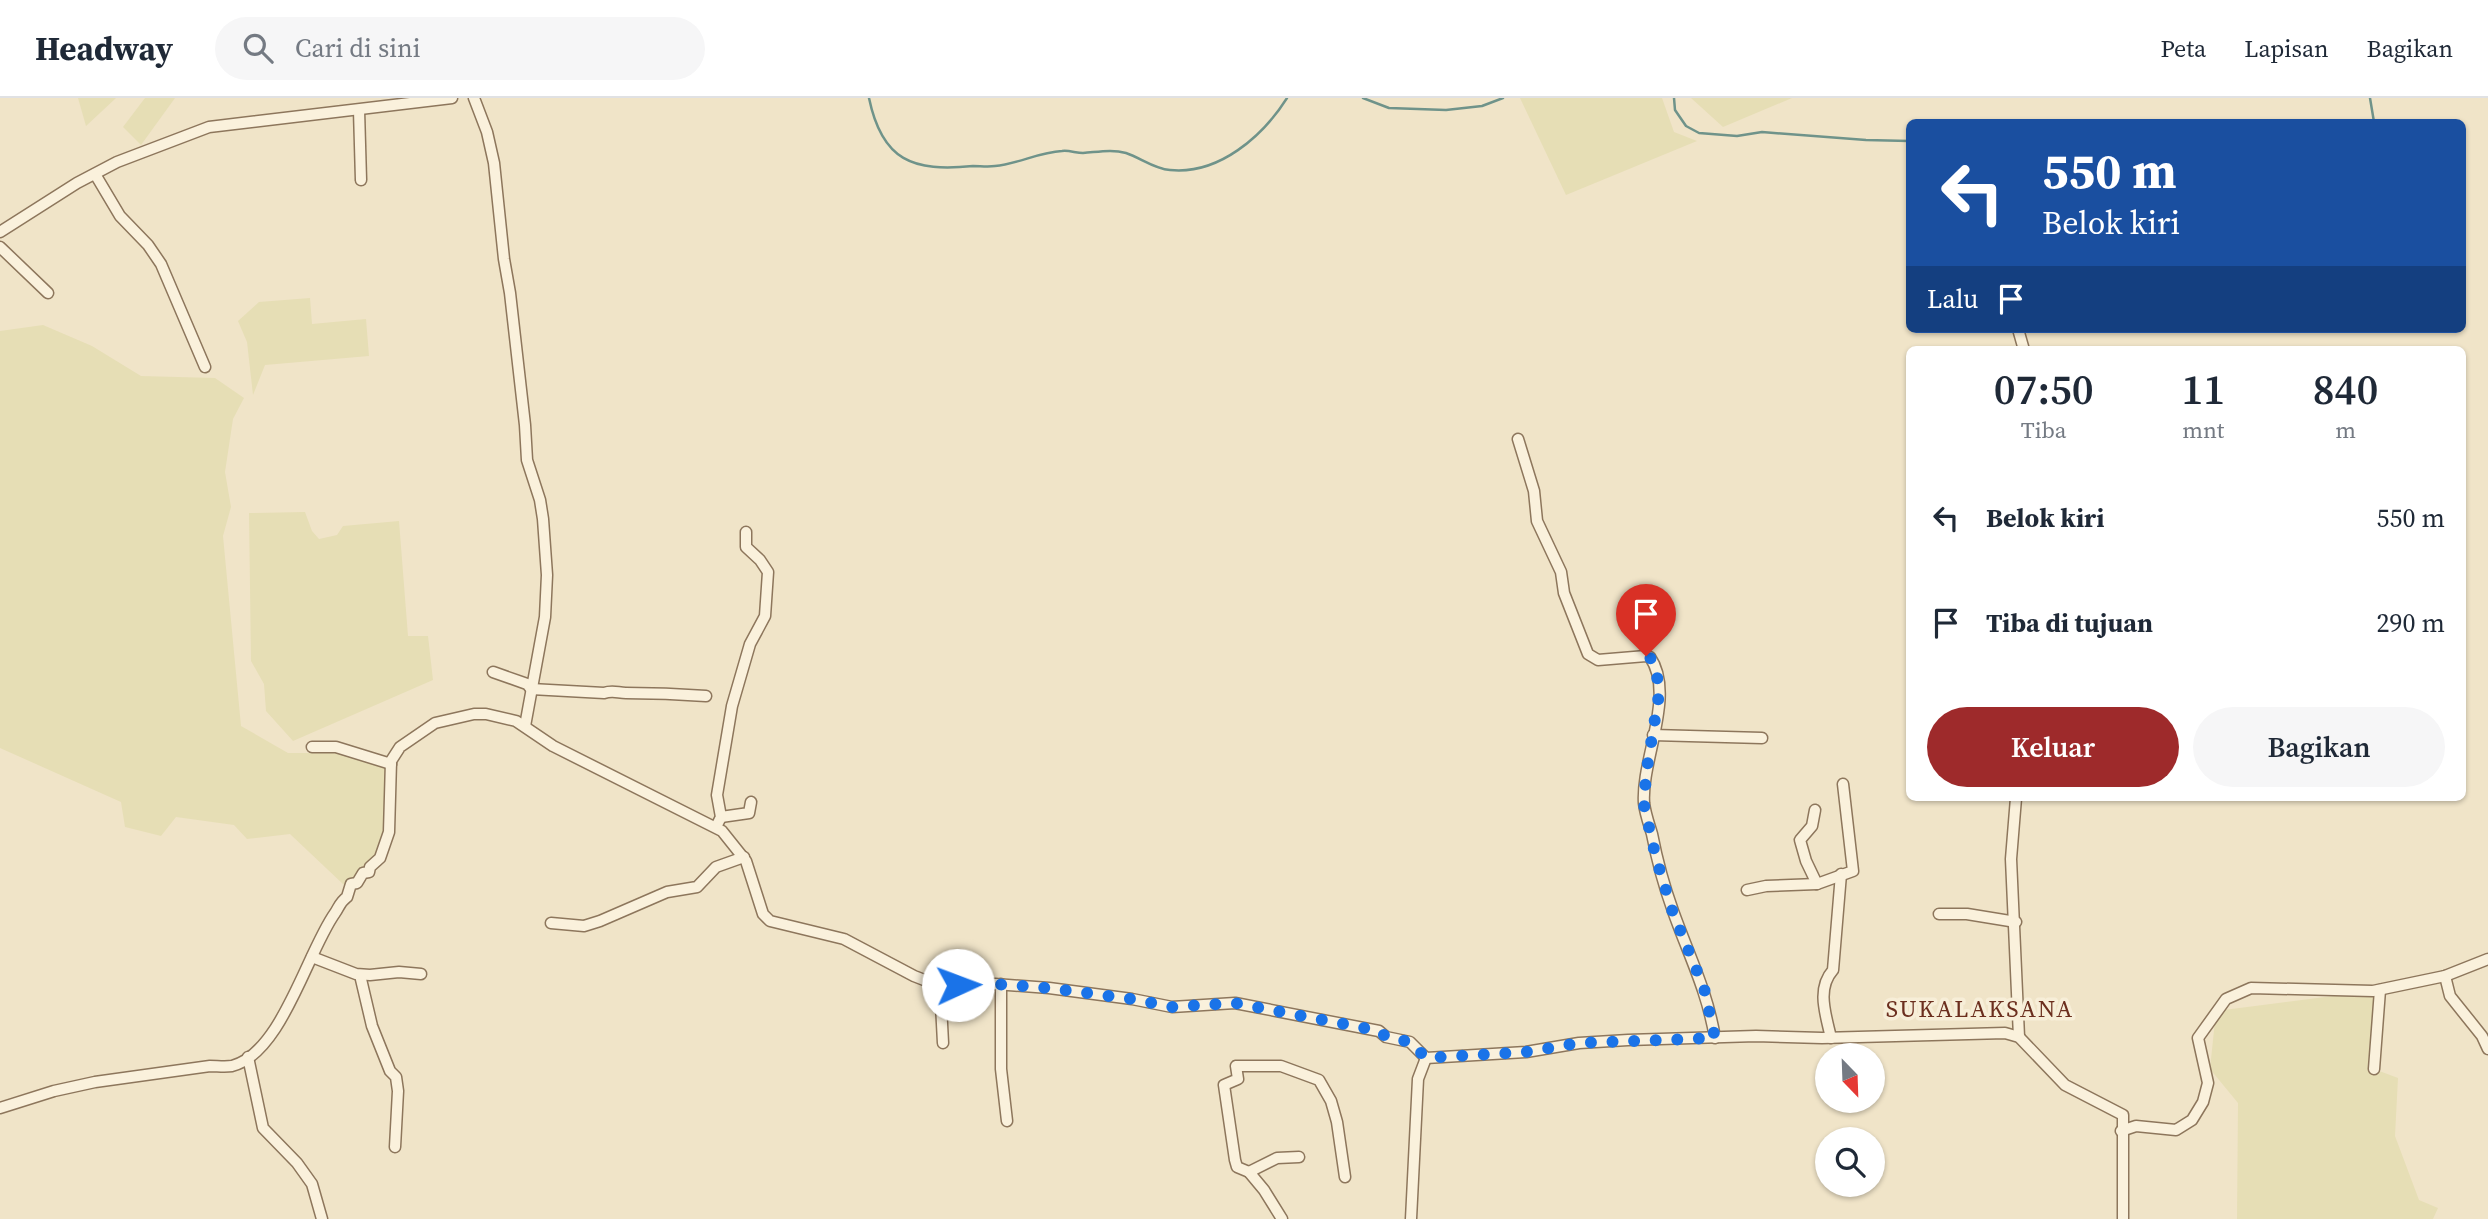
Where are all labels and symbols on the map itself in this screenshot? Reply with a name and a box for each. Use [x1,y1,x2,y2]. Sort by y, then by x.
pin [1616,584,1676,656]
position arrow [921,948,995,1022]
district label: SUKALAKSANA [1886,992,2074,1025]
north arrow [1815,1043,1885,1113]

